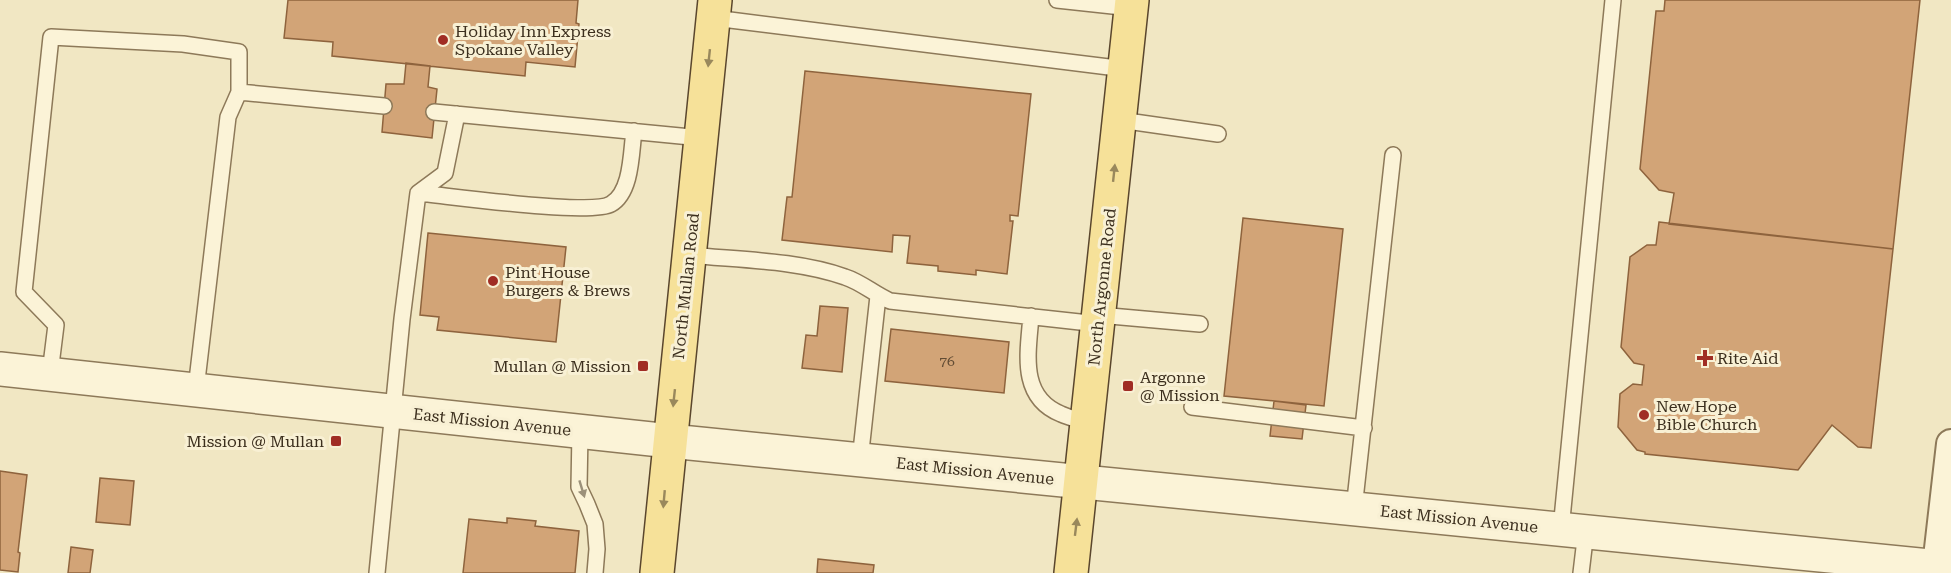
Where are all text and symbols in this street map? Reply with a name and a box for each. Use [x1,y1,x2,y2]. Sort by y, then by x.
place label: Holiday Inn Express Spokane Valley [455,22,611,59]
marker: Holiday Inn Express Spokane Valley [436,33,450,47]
one-way arrow [704,49,714,68]
one-way arrow [1109,163,1119,182]
street label: North Argonne Road [1084,207,1120,367]
street label: North Mullan Road [669,212,703,360]
place label: Pint House Burgers & Brews [505,263,630,300]
marker: Pint House Burgers & Brews [486,274,500,288]
place label: Rite Aid [1717,349,1778,368]
marker: Rite Aid [1698,351,1712,365]
house number: 76 [939,353,955,369]
place label: Mullan @ Mission [493,357,631,376]
marker: Mullan @ Mission [636,359,650,373]
place label: Argonne @ Mission [1140,368,1220,405]
marker: Argonne @ Mission [1121,379,1135,393]
one-way arrow [669,389,679,408]
place label: New Hope Bible Church [1656,397,1757,434]
street label: East Mission Avenue [412,404,572,440]
marker: New Hope Bible Church [1637,408,1651,422]
place label: Mission @ Mullan [186,432,324,451]
marker: Mission @ Mullan [329,434,343,448]
street label: East Mission Avenue [895,453,1055,489]
one-way arrow [578,481,587,499]
one-way arrow [659,490,669,509]
street label: East Mission Avenue [1379,501,1539,537]
one-way arrow [1071,518,1081,537]

